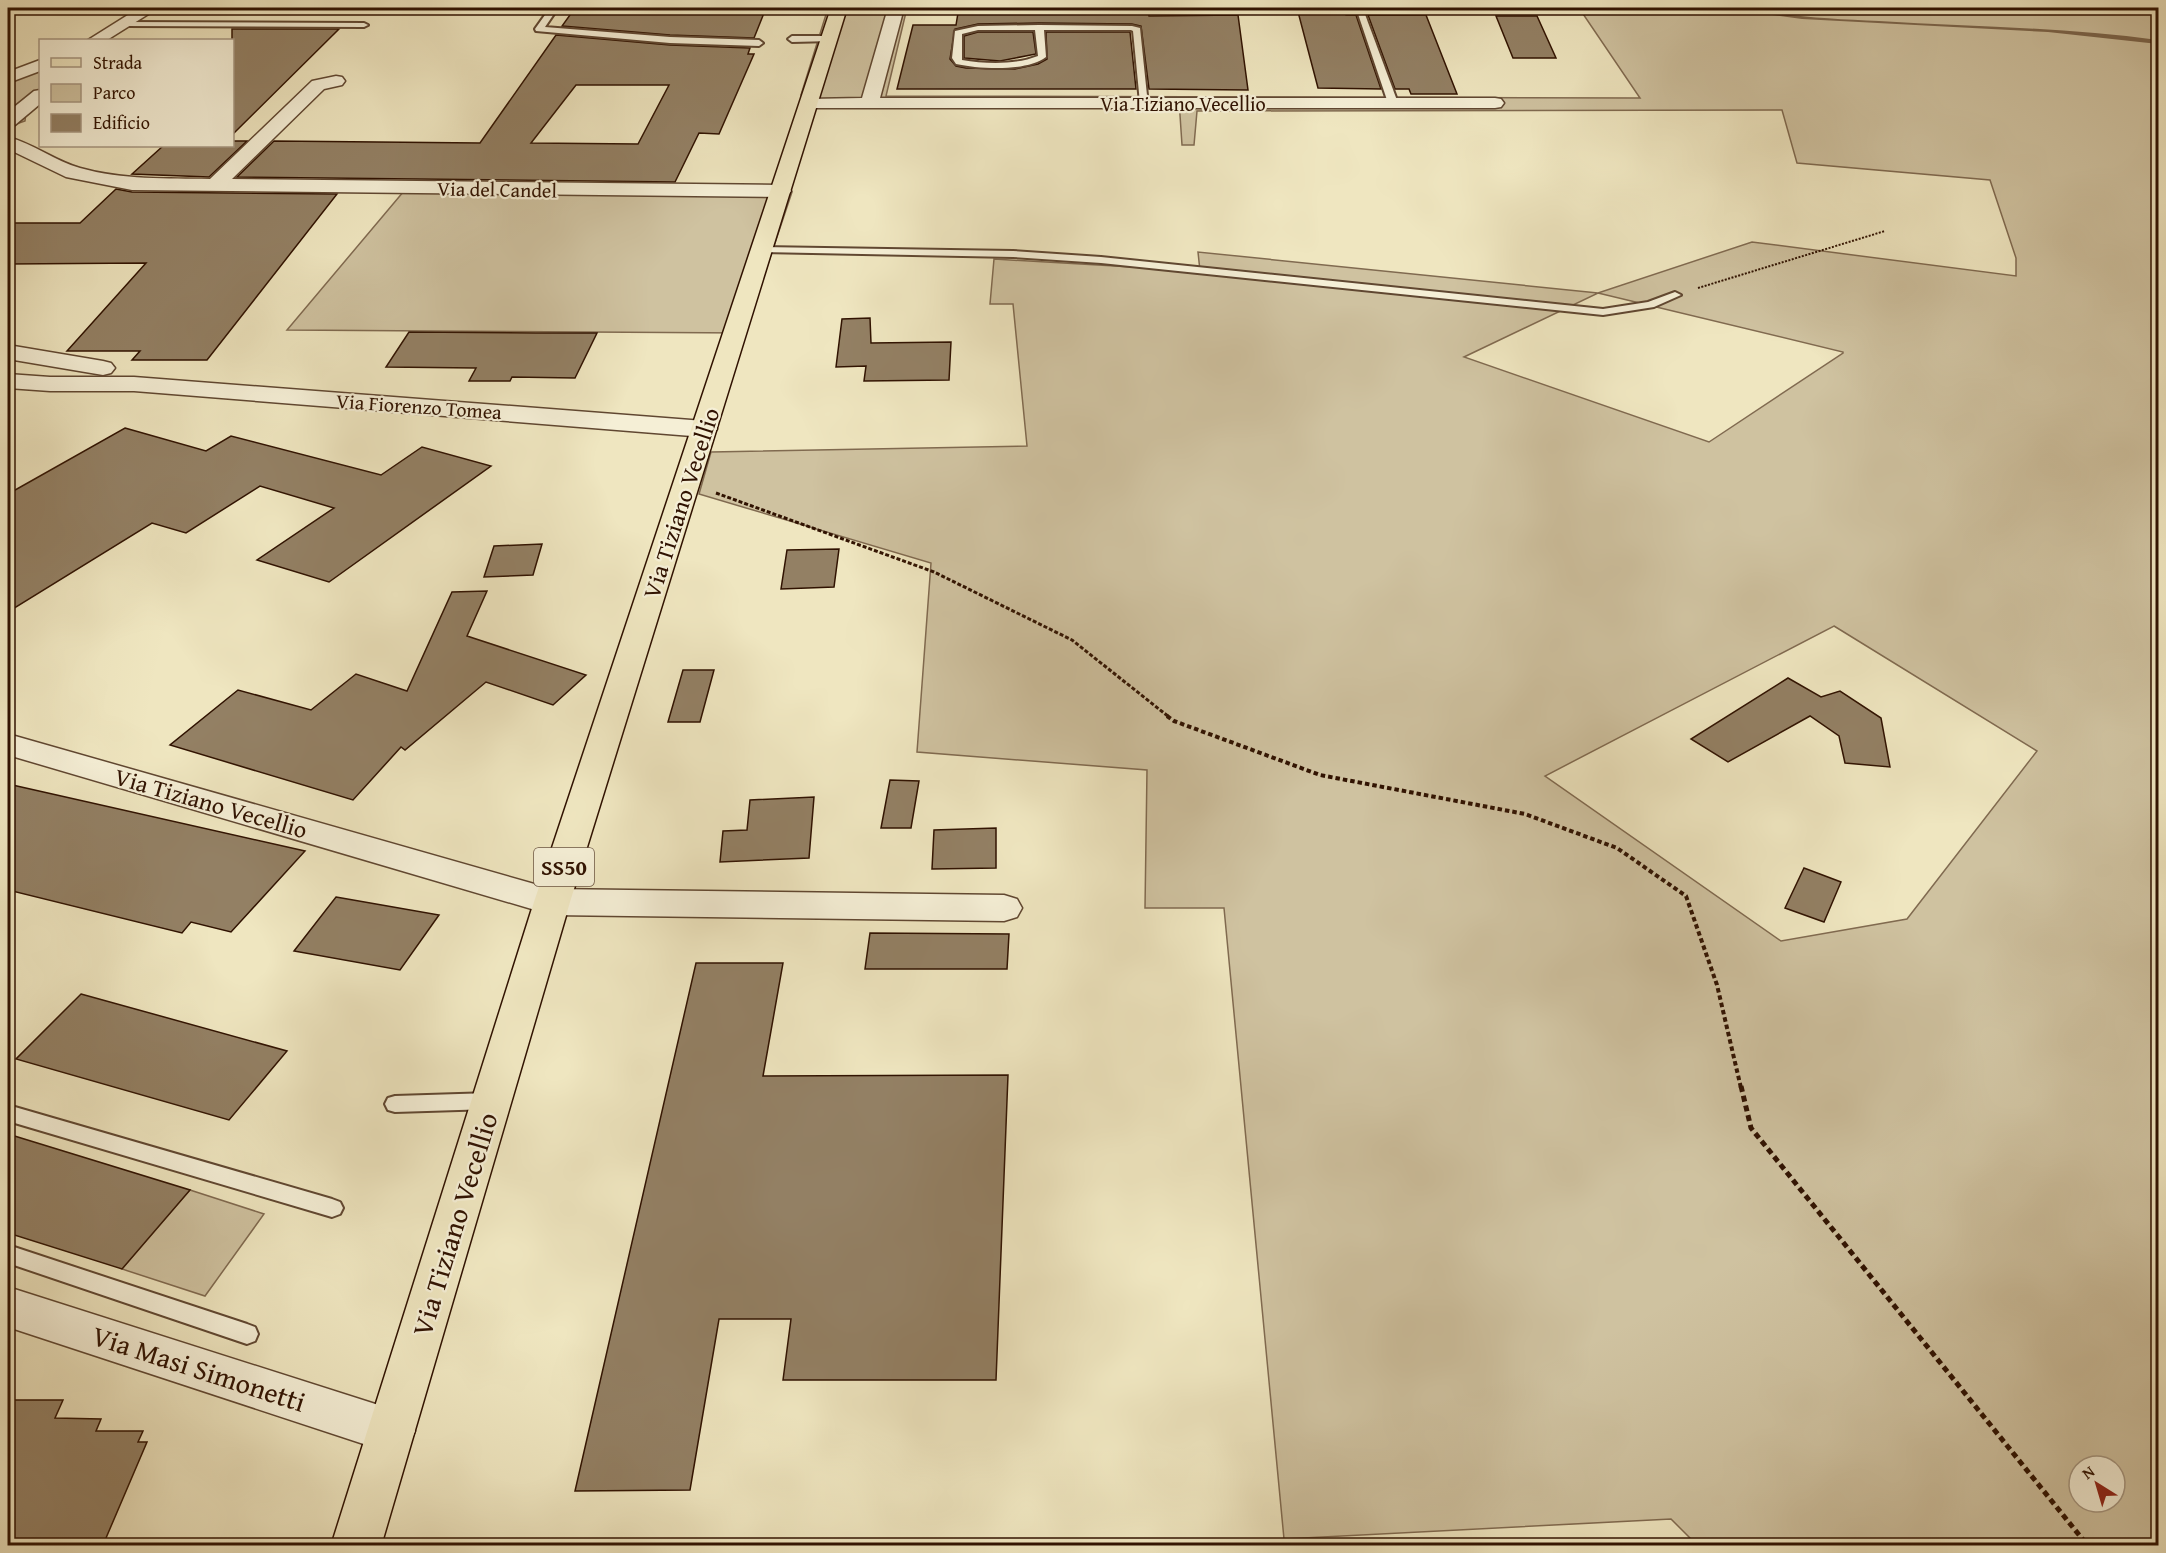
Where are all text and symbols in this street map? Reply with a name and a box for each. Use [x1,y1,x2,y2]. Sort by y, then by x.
legend [39,39,234,147]
text: Strada [93,49,143,76]
text: Parco [93,79,136,106]
street label: Via Tiziano Vecellio [1100,89,1266,118]
text: Edificio [93,109,150,136]
street label: Via del Candel [437,173,558,205]
street label: Via Fiorenzo Tomea [335,386,503,426]
street label: Via Tiziano Vecellio [634,403,728,603]
street label: Via Tiziano Vecellio [111,759,311,847]
road number: SS50 [534,848,594,886]
street label: Via Tiziano Vecellio [400,1107,508,1341]
street label: Via Masi Simonetti [87,1314,311,1422]
north arrow [2067,1454,2127,1514]
text: N [2076,1459,2100,1485]

